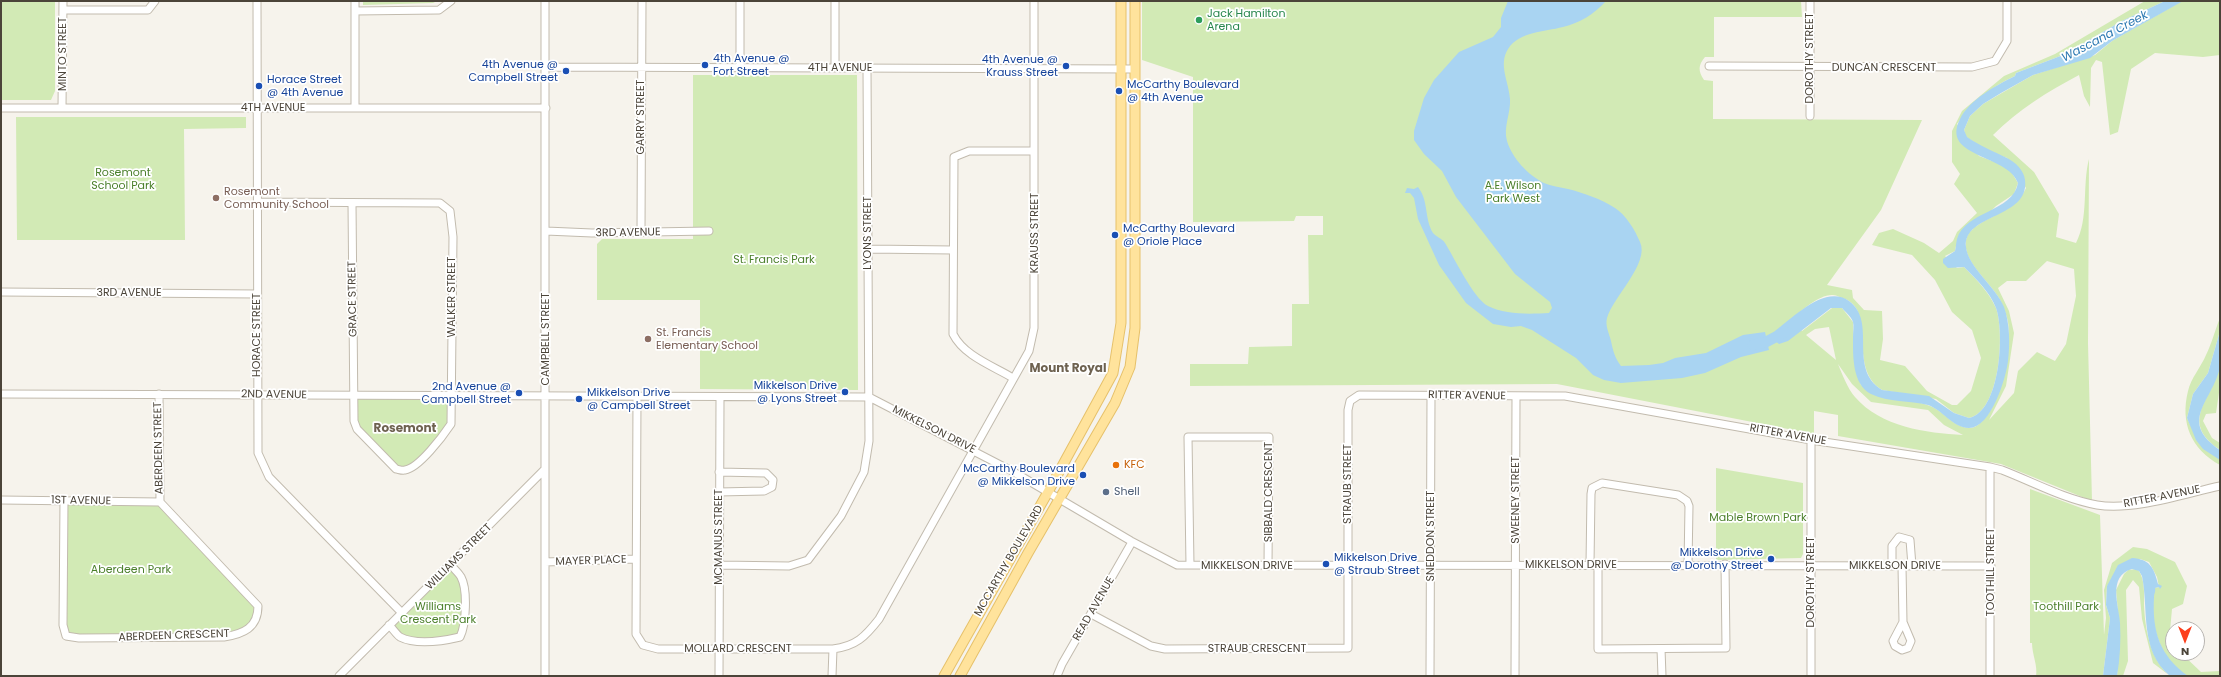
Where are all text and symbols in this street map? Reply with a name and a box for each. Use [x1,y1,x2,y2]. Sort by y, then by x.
place label: Jack Hamilton Arena [1207,7,1285,33]
water label: Wascana Creek [2059,8,2151,66]
street label: DOROTHY STREET [1803,12,1817,104]
marker: Jack Hamilton Arena [1194,15,1204,25]
street label: MINTO STREET [56,17,70,91]
place label: 4th Avenue @ Fort Street [713,52,789,78]
place label: 4th Avenue @ Krauss Street [982,53,1058,79]
place label: 4th Avenue @ Campbell Street [468,58,558,84]
marker: 4th Avenue @ Fort Street [700,60,710,70]
street label: 4TH AVENUE [808,61,872,75]
marker: 4th Avenue @ Krauss Street [1061,61,1071,71]
street label: DUNCAN CRESCENT [1832,61,1936,75]
marker: 4th Avenue @ Campbell Street [561,66,571,76]
place label: Horace Street @ 4th Avenue [267,73,343,99]
place label: McCarthy Boulevard @ 4th Avenue [1127,78,1239,104]
street label: GARRY STREET [634,79,648,155]
marker: Horace Street @ 4th Avenue [254,81,264,91]
marker: McCarthy Boulevard @ 4th Avenue [1114,86,1124,96]
street label: 4TH AVENUE [241,101,305,115]
park label: Rosemont School Park [91,166,155,192]
park label: A.E. Wilson Park West [1485,179,1541,205]
place label: Rosemont Community School [224,185,329,211]
marker: Rosemont Community School [211,193,221,203]
street label: KRAUSS STREET [1028,193,1042,273]
street label: LYONS STREET [861,196,875,270]
place label: McCarthy Boulevard @ Oriole Place [1123,222,1235,248]
street label: 3RD AVENUE [595,226,661,240]
marker: McCarthy Boulevard @ Oriole Place [1110,230,1120,240]
park label: St. Francis Park [733,253,815,267]
street label: WALKER STREET [445,256,459,338]
street label: GRACE STREET [346,261,360,337]
street label: 3RD AVENUE [96,286,162,300]
street label: HORACE STREET [250,293,264,377]
street label: CAMPBELL STREET [539,293,553,385]
place label: St. Francis Elementary School [656,326,758,352]
marker: St. Francis Elementary School [643,334,653,344]
district label: Mount Royal [1030,362,1106,376]
place label: Mikkelson Drive @ Lyons Street [754,379,837,405]
place label: 2nd Avenue @ Campbell Street [421,380,511,406]
place label: Mikkelson Drive @ Campbell Street [587,386,691,412]
marker: Mikkelson Drive @ Lyons Street [840,387,850,397]
street label: 2ND AVENUE [241,388,307,402]
marker: 2nd Avenue @ Campbell Street [514,388,524,398]
street label: RITTER AVENUE [1428,389,1506,403]
marker: Mikkelson Drive @ Campbell Street [574,394,584,404]
street label: ABERDEEN STREET [152,402,166,494]
street label: MIKKELSON DRIVE [890,403,978,457]
district label: Rosemont [374,422,436,436]
street label: RITTER AVENUE [1749,422,1827,448]
street label: SIBBALD CRESCENT [1262,442,1276,542]
street label: STRAUB STREET [1341,444,1355,524]
street label: SWEENEY STREET [1509,456,1523,544]
place label: KFC [1124,458,1145,472]
marker: KFC [1111,460,1121,470]
place label: McCarthy Boulevard @ Mikkelson Drive [963,462,1075,488]
marker: McCarthy Boulevard @ Mikkelson Drive [1078,470,1088,480]
street label: RITTER AVENUE [2123,483,2201,511]
place label: Shell [1114,485,1140,499]
marker: Shell [1101,487,1111,497]
street label: MCMANUS STREET [712,489,726,585]
street label: SNEDDON STREET [1424,490,1438,582]
street label: 1ST AVENUE [51,494,111,508]
street label: MCCARTHY BOULEVARD [972,503,1046,619]
park label: Mable Brown Park [1709,511,1807,525]
street label: WILLIAMS STREET [423,521,495,593]
street label: TOOTHILL STREET [1984,528,1998,616]
street label: DOROTHY STREET [1804,536,1818,628]
place label: Mikkelson Drive @ Dorothy Street [1671,546,1763,572]
place label: Mikkelson Drive @ Straub Street [1334,551,1420,577]
street label: MAYER PLACE [555,553,627,569]
marker: Mikkelson Drive @ Dorothy Street [1766,554,1776,564]
street label: MIKKELSON DRIVE [1525,558,1617,572]
street label: MIKKELSON DRIVE [1201,559,1293,573]
marker: Mikkelson Drive @ Straub Street [1321,559,1331,569]
street label: MIKKELSON DRIVE [1849,559,1941,573]
park label: Aberdeen Park [91,563,171,577]
street label: READ AVENUE [1070,575,1118,643]
park label: Williams Crescent Park [400,600,476,626]
park label: Toothill Park [2033,600,2099,614]
north arrow [2165,621,2205,661]
street label: ABERDEEN CRESCENT [118,627,230,645]
street label: MOLLARD CRESCENT [684,642,792,656]
street label: STRAUB CRESCENT [1208,642,1306,656]
text: N [2181,644,2189,660]

